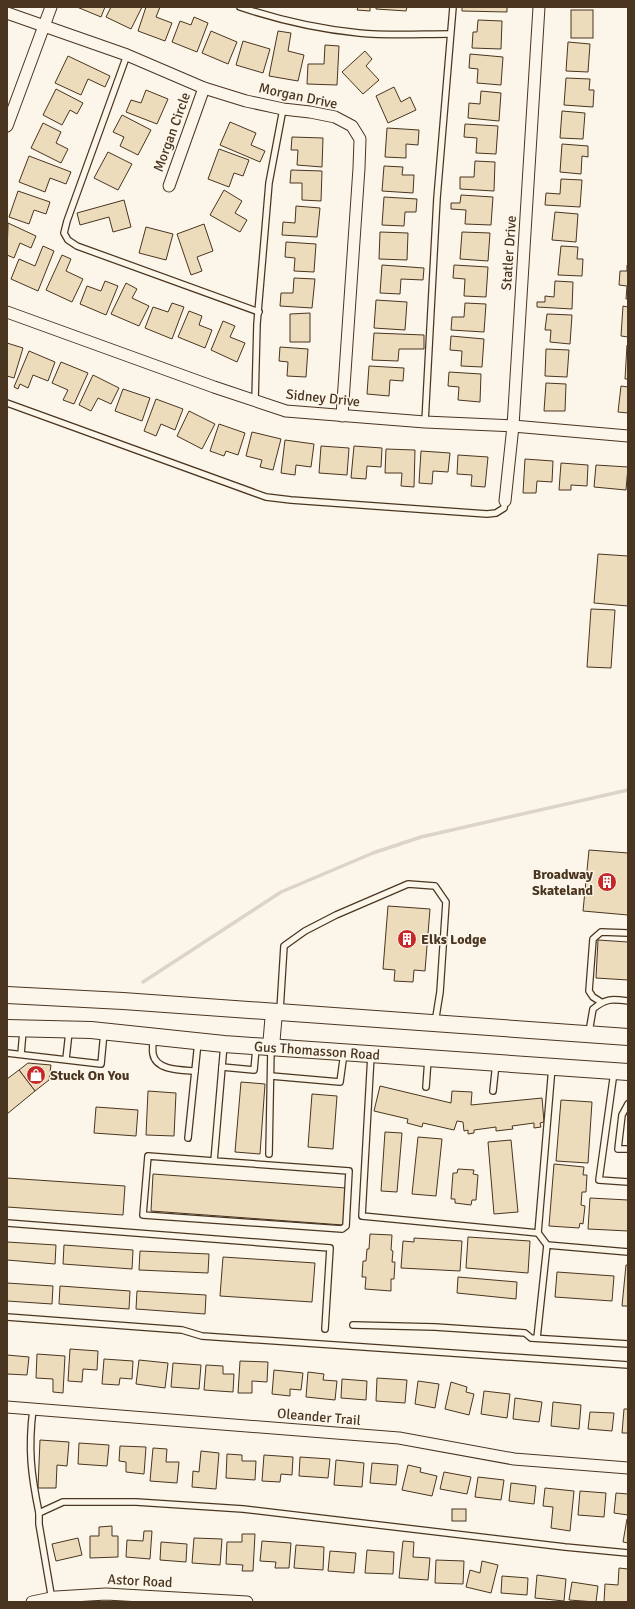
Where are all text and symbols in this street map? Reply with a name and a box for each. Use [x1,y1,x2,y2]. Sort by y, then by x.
street label: Morgan Drive [257,79,339,113]
street label: Morgan Circle [150,90,194,174]
street label: Statler Drive [498,215,520,291]
street label: Sidney Drive [285,386,361,410]
place label: Broadway Skateland [532,866,593,899]
building icon: Broadway Skateland [596,871,618,893]
building icon: Elks Lodge [396,928,418,950]
place label: Elks Lodge [421,931,487,948]
street label: Gus Thomasson Road [253,1038,381,1063]
shop icon: Stuck On You [25,1064,47,1086]
place label: Stuck On You [50,1067,130,1084]
street label: Oleander Trail [276,1405,362,1429]
street label: Astor Road [107,1571,173,1591]

